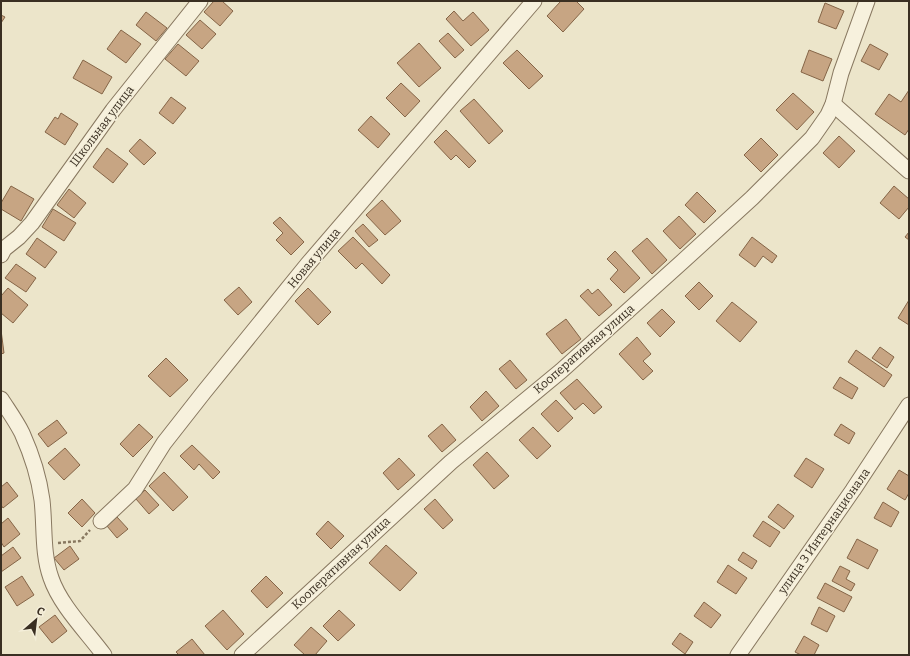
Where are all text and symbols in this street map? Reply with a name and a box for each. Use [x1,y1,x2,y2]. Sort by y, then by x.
street label: Школьная улица [67,82,137,169]
street label: Новая улица [285,225,343,291]
street label: Кооперативная улица [531,301,638,397]
street label: улица 3 Интернационала [775,465,873,597]
street label: Кооперативная улица [289,514,393,612]
north arrow [16,600,56,640]
text: С [34,604,47,619]

